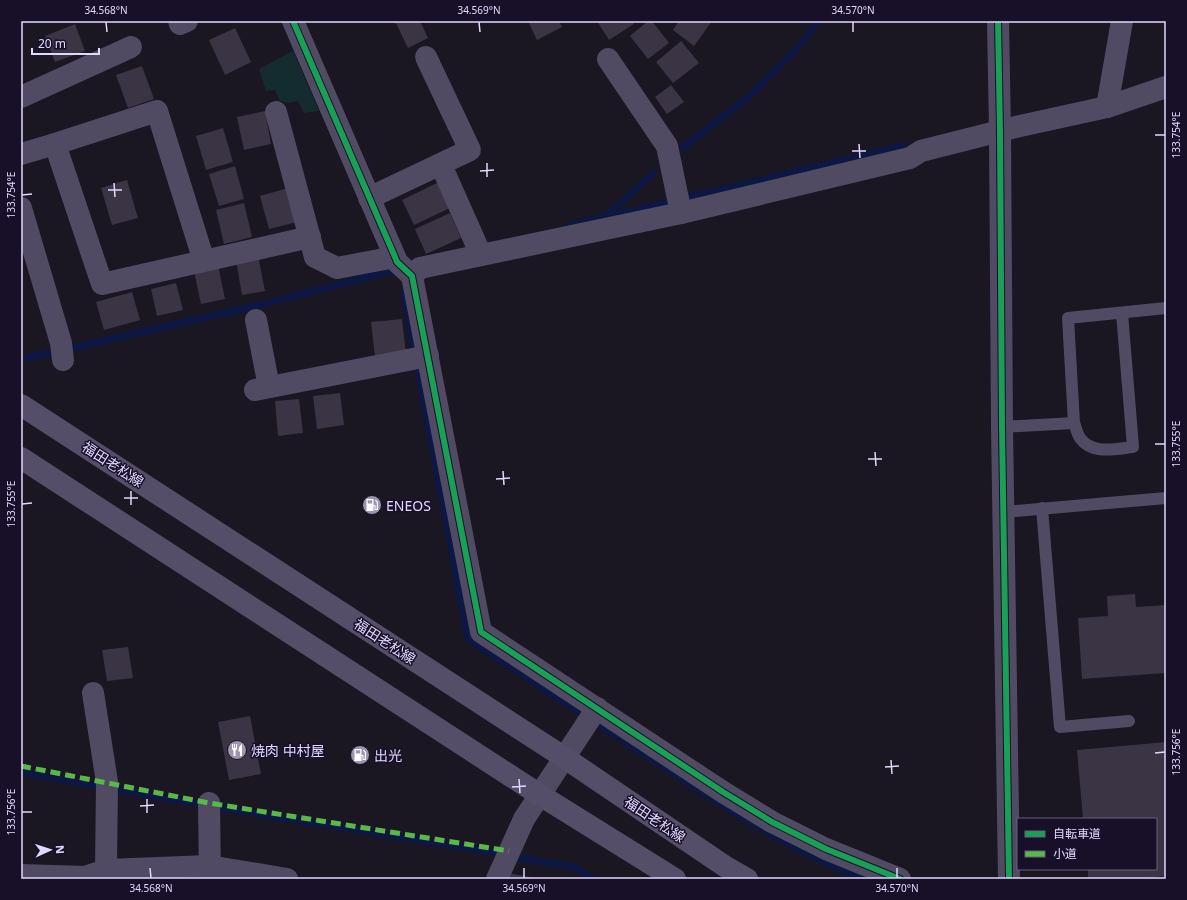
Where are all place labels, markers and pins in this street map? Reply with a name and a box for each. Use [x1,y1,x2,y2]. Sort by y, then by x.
fuel station icon: ENEOS [361,494,383,516]
place label: ENEOS [386,496,431,515]
restaurant icon: 焼肉 中村屋 [226,739,248,761]
place label: 焼肉 中村屋 [251,741,325,760]
fuel station icon: 出光 [349,744,371,766]
place label: 出光 [374,746,402,765]

